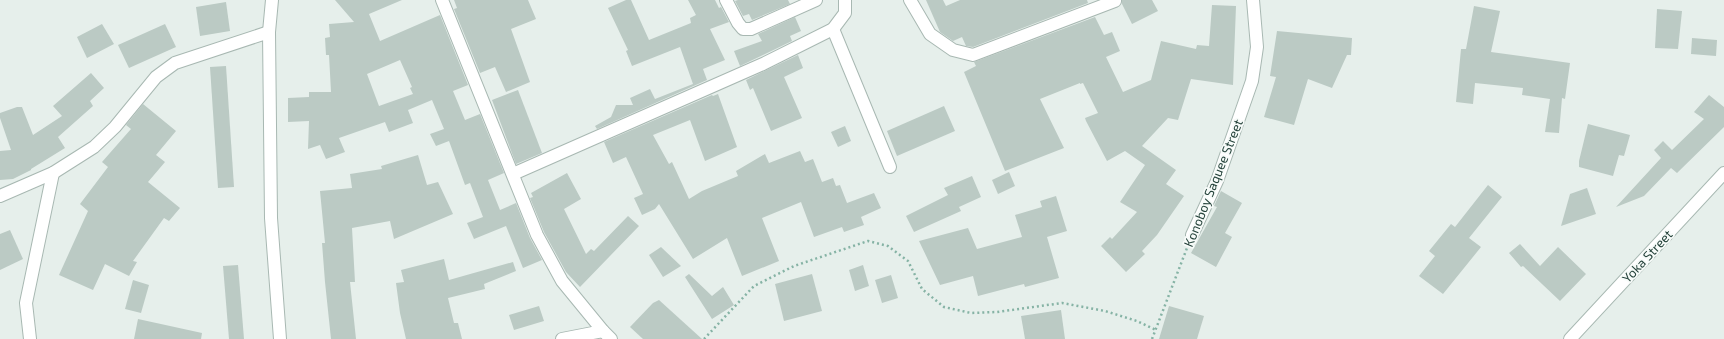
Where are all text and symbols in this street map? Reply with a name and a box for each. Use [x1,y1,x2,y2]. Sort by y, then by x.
street label: Konoboy Saquee Street [1180,117,1246,249]
street label: Yoka Street [1618,226,1676,286]

